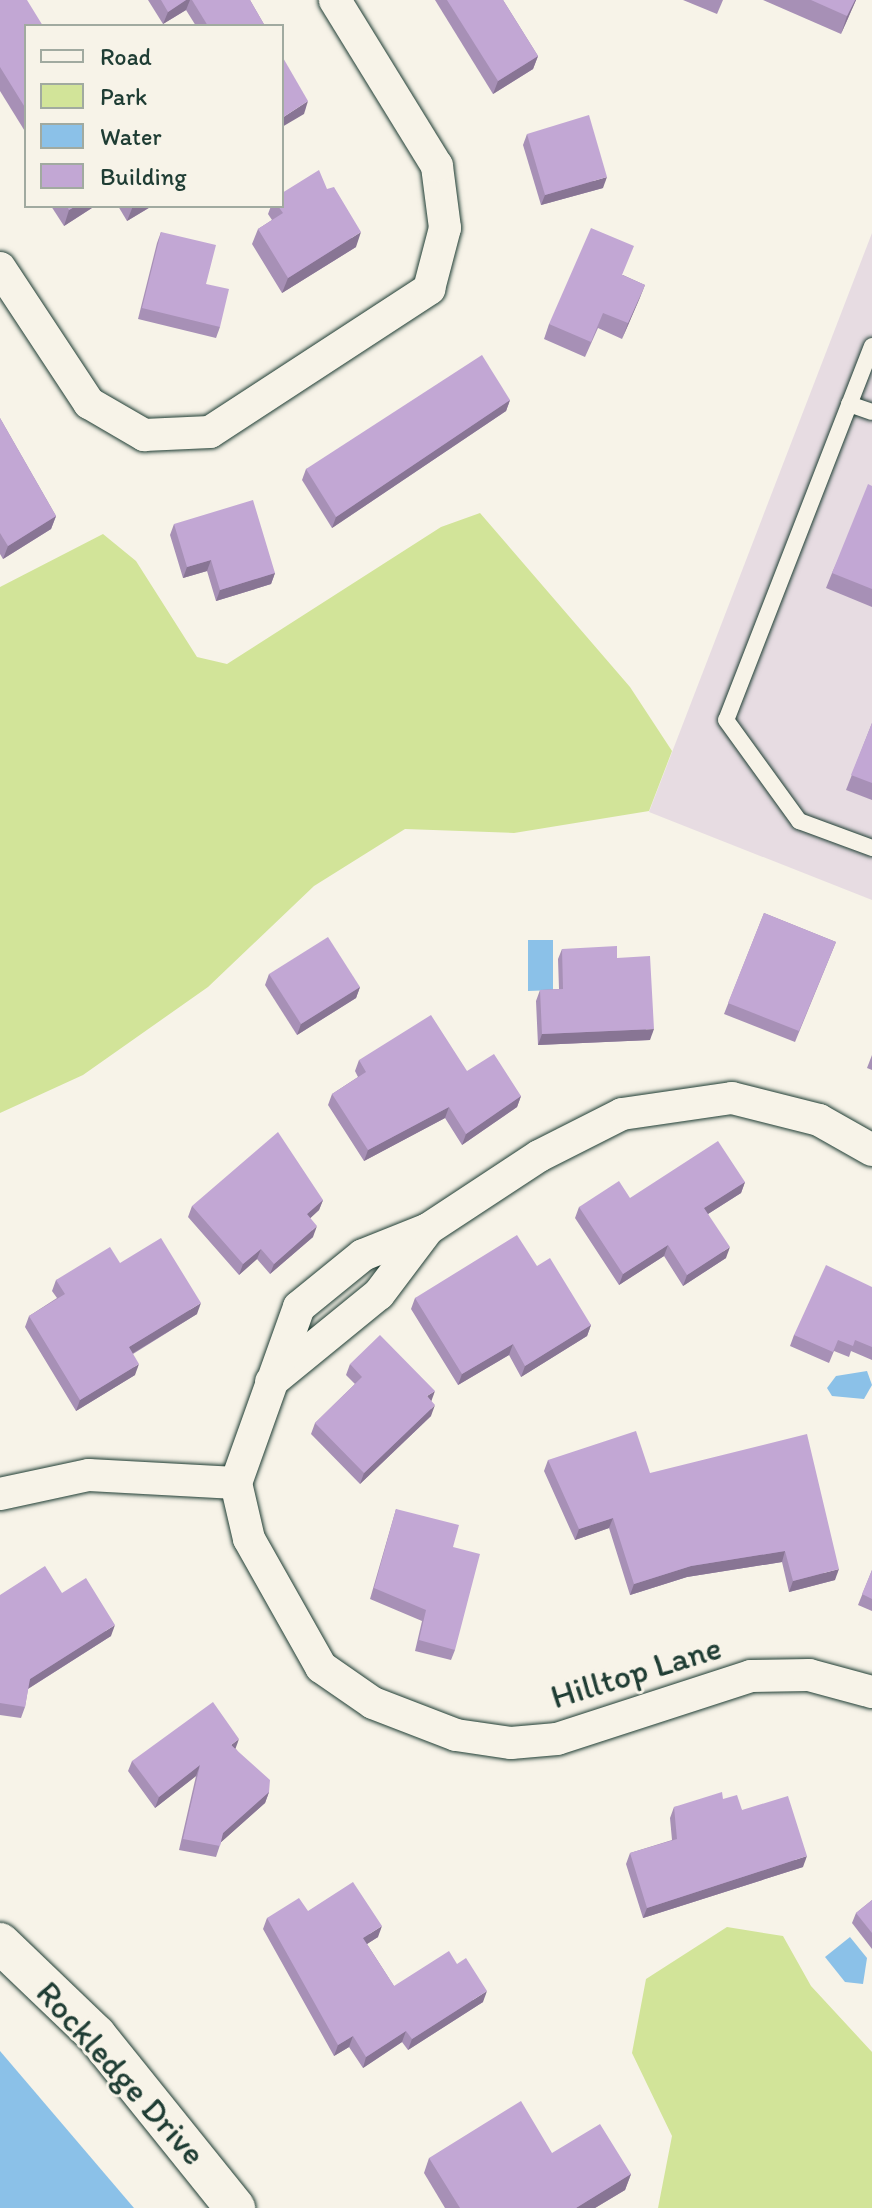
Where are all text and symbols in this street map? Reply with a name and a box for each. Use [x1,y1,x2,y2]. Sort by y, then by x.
legend [24,24,284,208]
text: Road [100,42,152,71]
text: Park [100,82,147,111]
text: Water [100,122,162,151]
text: Building [100,162,187,191]
street label: Hilltop Lane [545,1627,727,1717]
street label: Rockledge Drive [28,1973,214,2173]

